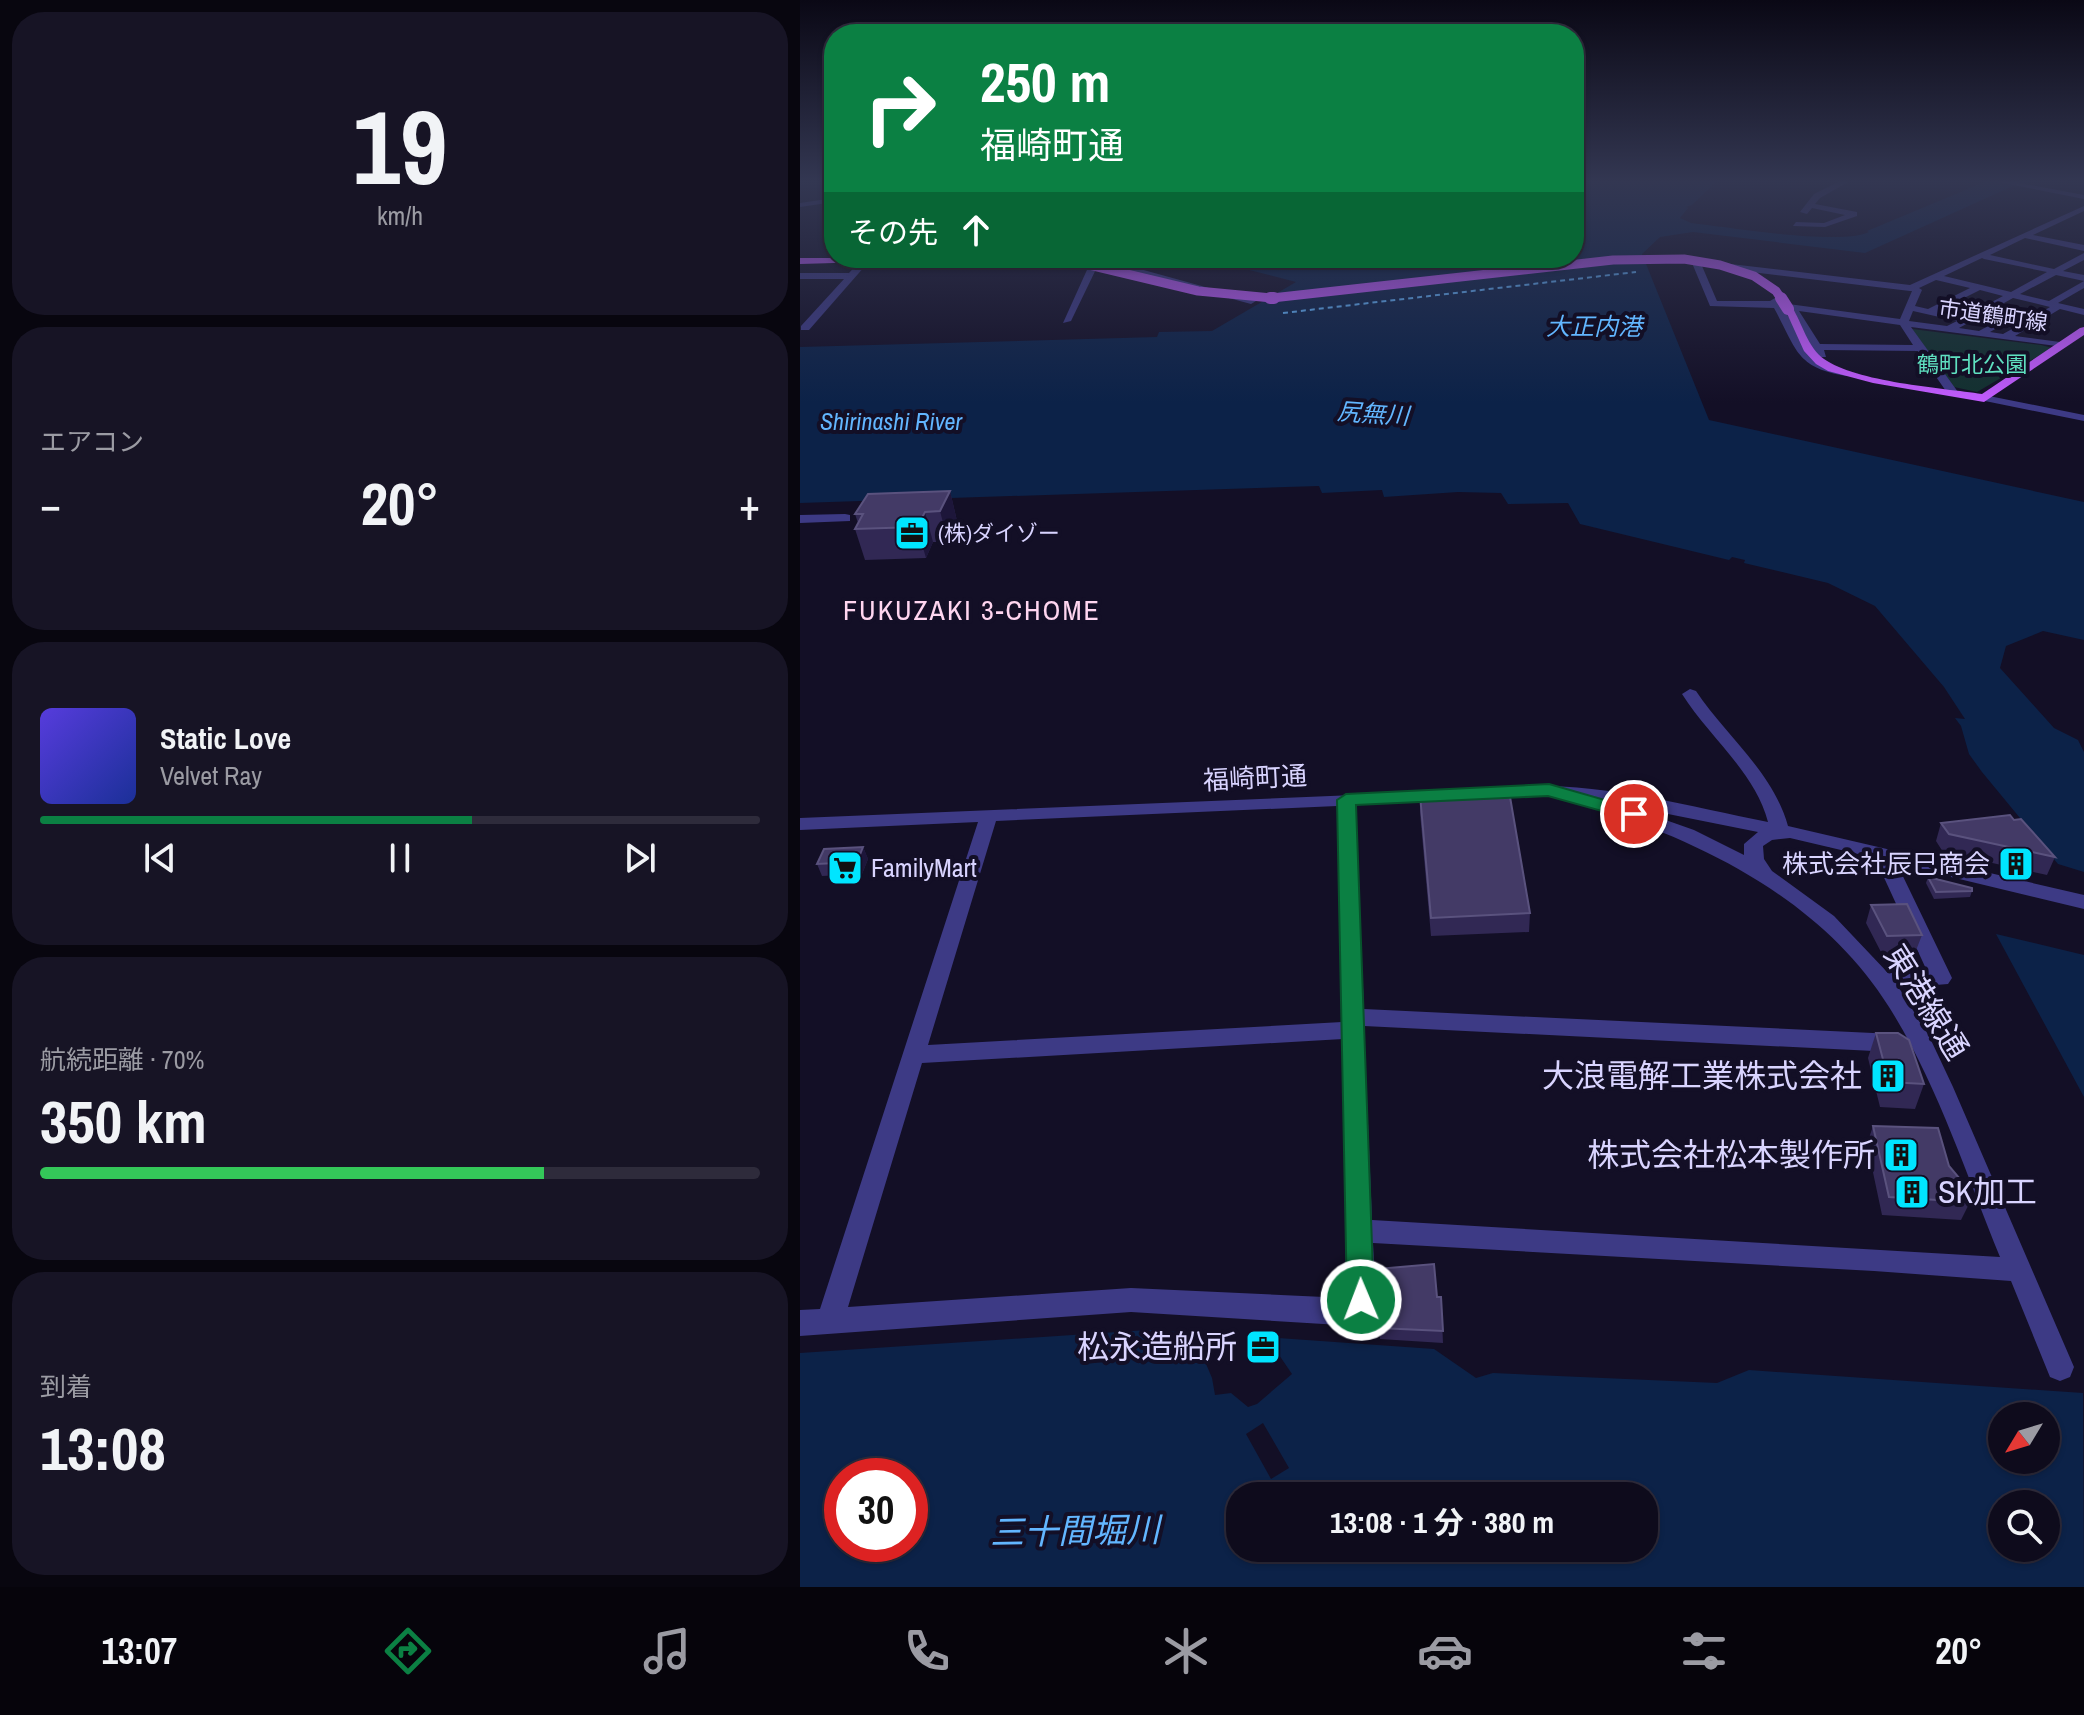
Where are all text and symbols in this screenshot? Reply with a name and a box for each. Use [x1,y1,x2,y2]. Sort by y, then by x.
text: 250 m [980,44,1110,119]
icon: right [848,56,952,160]
text: 19 [353,76,447,216]
text: 福崎町通 [980,121,1124,169]
text: km/h [377,198,423,233]
icon: ahead [954,208,998,252]
text: その先 [848,212,938,252]
street label: 市道鶴町線 [1936,292,2050,338]
water label: 大正内港 [1546,310,1645,342]
park label: 鶴町北公園 [1917,349,2027,379]
water label: 尻無川 [1336,395,1413,432]
water label: Shirinashi River [820,405,964,437]
text: エアコン [40,424,144,459]
text: 20° [361,463,439,544]
text: − [40,474,61,534]
text: + [739,474,760,534]
office icon: (株)ダイゾー [893,514,931,552]
place label: (株)ダイゾー [938,518,1060,548]
district label: FUKUZAKI 3-CHOME [843,591,1101,629]
text: Static Love [160,718,291,758]
street label: 福崎町通 [1202,757,1308,798]
text: Velvet Ray [160,758,262,793]
pin [1600,780,1668,848]
icon: arrive [1612,792,1656,836]
icon: previous [138,836,182,880]
icon: pause [378,836,422,880]
icon: next [618,836,662,880]
building icon: 株式会社辰巳商会 [1997,845,2035,883]
place label: 株式会社辰巳商会 [1782,846,1990,881]
supermarket icon: FamilyMart [826,849,864,887]
place label: FamilyMart [871,850,977,885]
street label: 東港線通 [1874,936,1979,1067]
text: 航続距離 · 70% [40,1042,204,1077]
place label: 大浪電解工業株式会社 [1542,1054,1862,1097]
building icon: 大浪電解工業株式会社 [1869,1057,1907,1095]
text: 350 km [40,1081,207,1162]
place label: 株式会社松本製作所 [1587,1133,1875,1176]
building icon: 株式会社松本製作所 [1882,1136,1920,1174]
place label: SK加工 [1938,1170,2037,1213]
building icon: SK加工 [1893,1173,1931,1211]
position arrow [1319,1258,1403,1342]
place label: 松永造船所 [1077,1325,1237,1368]
office icon: 松永造船所 [1244,1328,1282,1366]
text: 到着 [40,1369,92,1404]
north arrow [1988,1402,2060,1474]
map controls [1988,1402,2060,1562]
text: 13:08 [40,1408,166,1489]
speed limit sign: 30 [824,1458,928,1562]
button: search [1988,1490,2060,1562]
text: 13:08 · 1 分 · 380 m [1330,1502,1554,1542]
water label: 三十間堀川 [990,1506,1163,1555]
icon: directions [380,1623,436,1679]
icon: music [639,1623,695,1679]
icon: phone [899,1623,955,1679]
icon: climate [1158,1623,1214,1679]
icon: car [1417,1623,1473,1679]
icon: filters [1676,1623,1732,1679]
text: 13:07 [102,1627,177,1675]
text: 20° [1935,1627,1982,1675]

